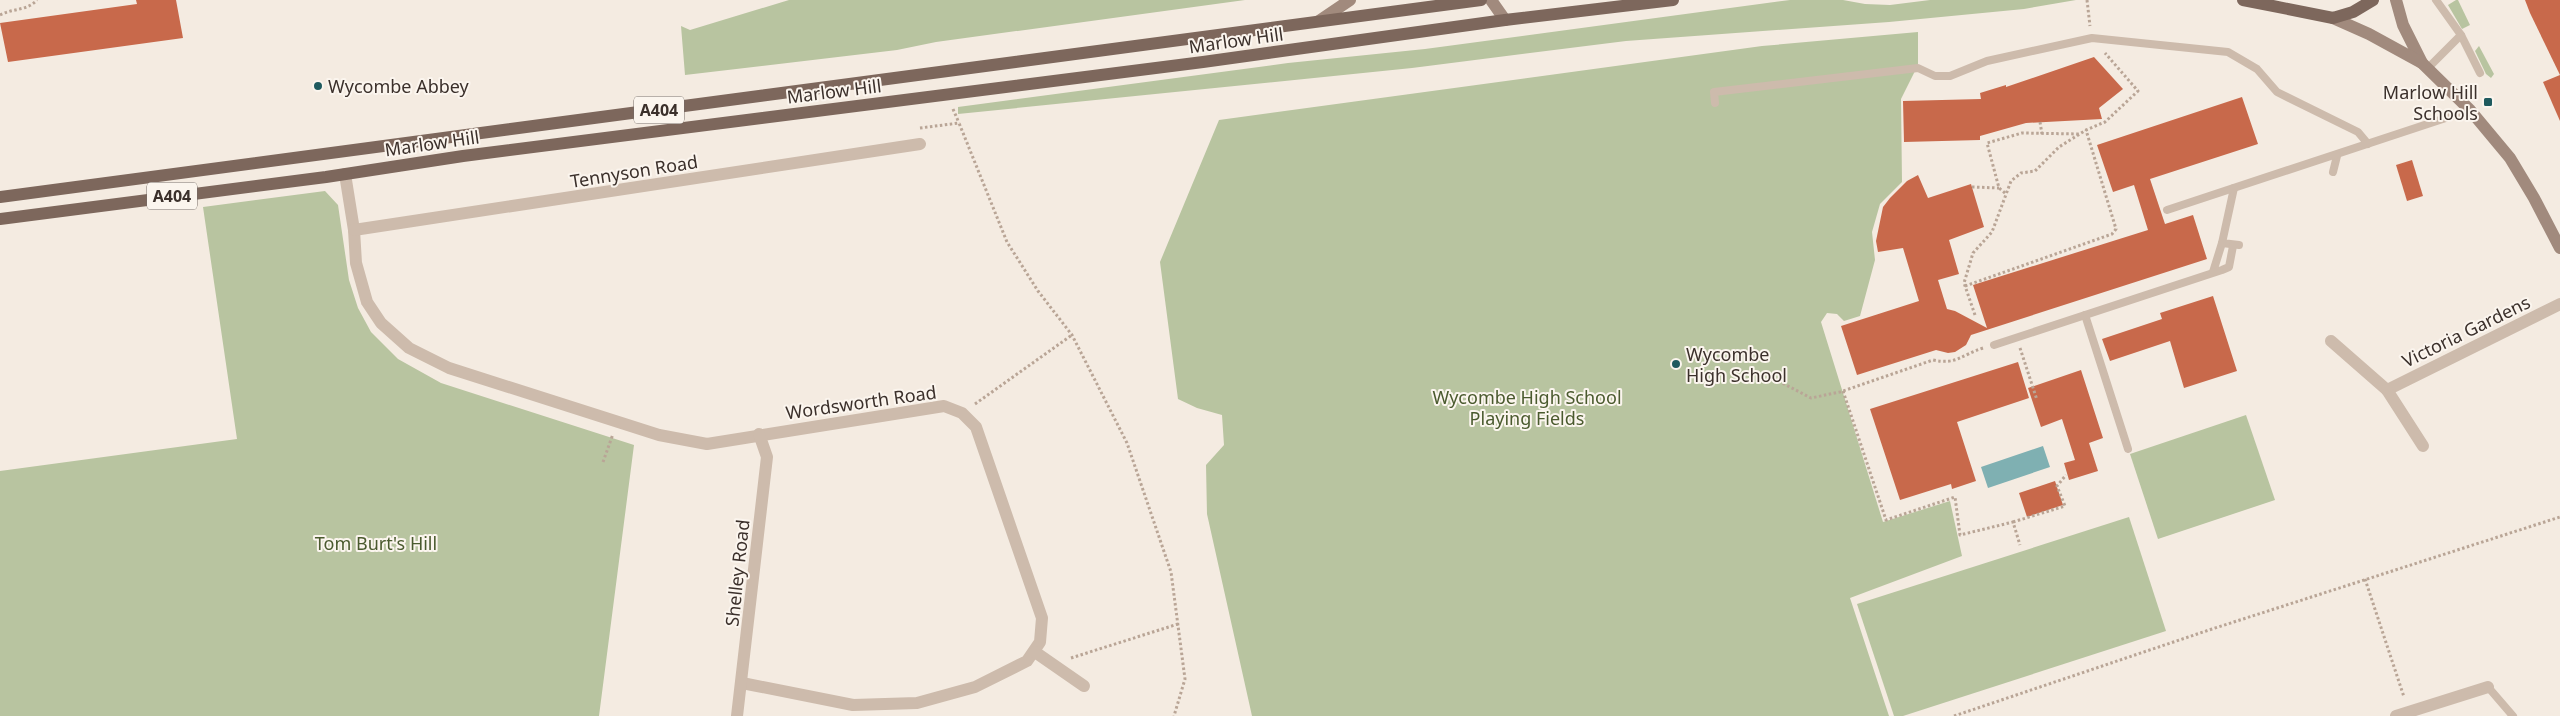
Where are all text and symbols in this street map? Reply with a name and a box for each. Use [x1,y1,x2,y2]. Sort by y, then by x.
street label: Marlow Hill [1187,21,1285,59]
street label: Marlow Hill [785,73,883,109]
place label: Wycombe Abbey [328,74,470,98]
marker: Wycombe Abbey [312,80,324,92]
place label: Marlow Hill Schools [2383,80,2478,125]
road number: A404 [634,96,684,124]
marker: Marlow Hill Schools [2482,96,2494,108]
street label: Marlow Hill [383,124,481,162]
street label: Tennyson Road [568,149,700,193]
road number: A404 [147,182,197,210]
street label: Victoria Gardens [2398,290,2534,372]
place label: Wycombe High School [1686,342,1787,387]
marker: Wycombe High School [1670,358,1682,370]
street label: Wordsworth Road [784,380,938,424]
park label: Wycombe High School Playing Fields [1432,385,1622,430]
street label: Shelley Road [719,518,755,628]
park label: Tom Burt's Hill [315,531,437,555]

